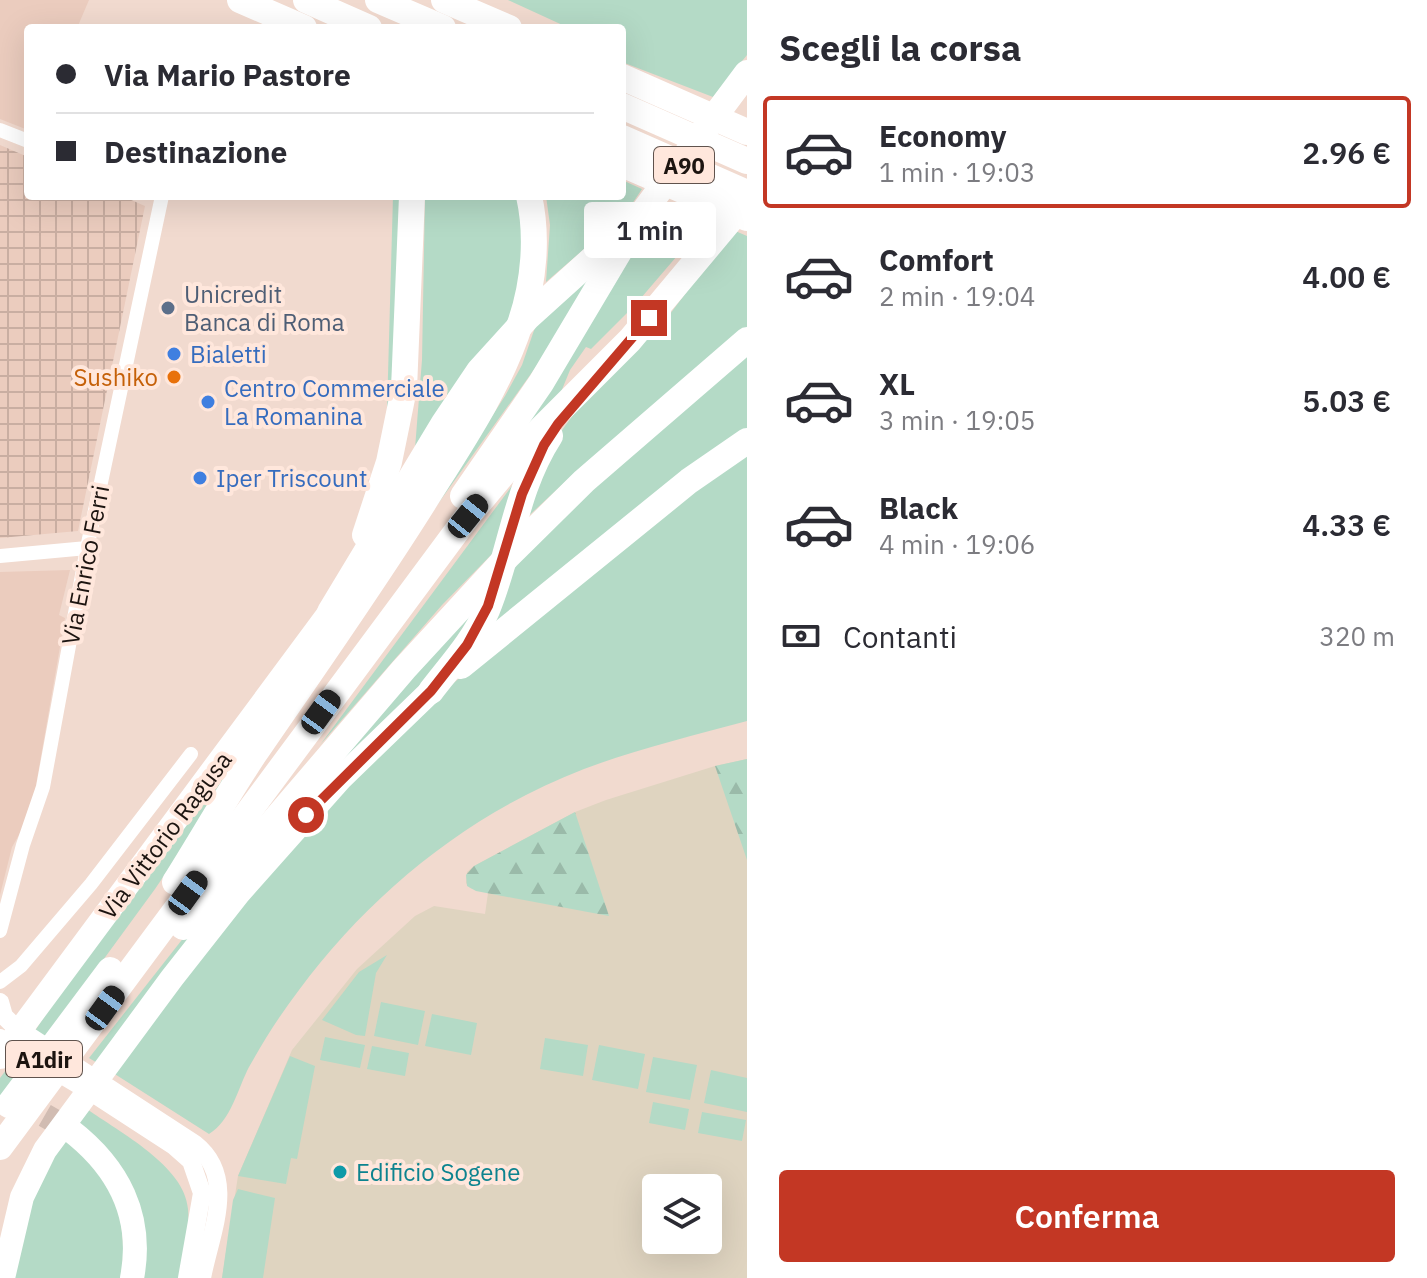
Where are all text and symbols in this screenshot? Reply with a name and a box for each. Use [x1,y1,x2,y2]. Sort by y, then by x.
text: Scegli la corsa [779,24,1022,71]
text: Via Mario Pastore [104,55,351,94]
icon: car [783,116,855,188]
text: Economy [879,116,1007,155]
text: Destinazione [104,132,287,171]
text: 2.96 € [1302,133,1391,172]
road number: A90 [654,147,714,183]
text: 1 min · 19:03 [879,155,1035,189]
callout: 1 min [583,202,715,258]
text: 1 min [616,213,684,247]
icon: car [783,240,855,312]
text: Comfort [879,240,994,279]
text: 4.00 € [1302,257,1391,296]
place label: Unicredit Banca di Roma [184,278,345,338]
text: 2 min · 19:04 [879,279,1035,313]
marker: Unicredit Banca di Roma [159,299,177,317]
route end [631,300,667,336]
place label: Bialetti [190,338,267,370]
marker: Bialetti [165,345,183,363]
place label: Sushiko [73,361,158,393]
icon: car [783,364,855,436]
text: XL [879,364,915,403]
marker: Sushiko [165,368,183,386]
place label: Centro Commerciale La Romanina [224,372,445,432]
text: 5.03 € [1302,381,1391,420]
marker: Centro Commerciale La Romanina [199,393,217,411]
text: 3 min · 19:05 [879,403,1035,437]
place label: Iper Triscount [216,462,367,494]
marker: Iper Triscount [191,469,209,487]
street label: Via Enrico Ferri [54,482,116,648]
icon: car [783,488,855,560]
text: Black [879,488,958,527]
car [444,490,492,542]
text: 4.33 € [1302,505,1391,544]
text: 4 min · 19:06 [879,527,1035,561]
icon: cash [779,614,823,658]
text: Contanti [843,617,957,656]
text: 320 m [1319,619,1395,653]
car [297,686,345,738]
street label: Via Vittorio Ragusa [91,744,239,925]
route start [288,797,324,833]
car [164,867,212,919]
car [81,982,129,1034]
road number: A1dir [6,1041,82,1077]
place label: Edificio Sogene [356,1156,520,1188]
marker: Edificio Sogene [331,1163,349,1181]
button: Conferma [779,1170,1395,1262]
map controls [642,1174,722,1254]
button: layers [642,1174,722,1254]

